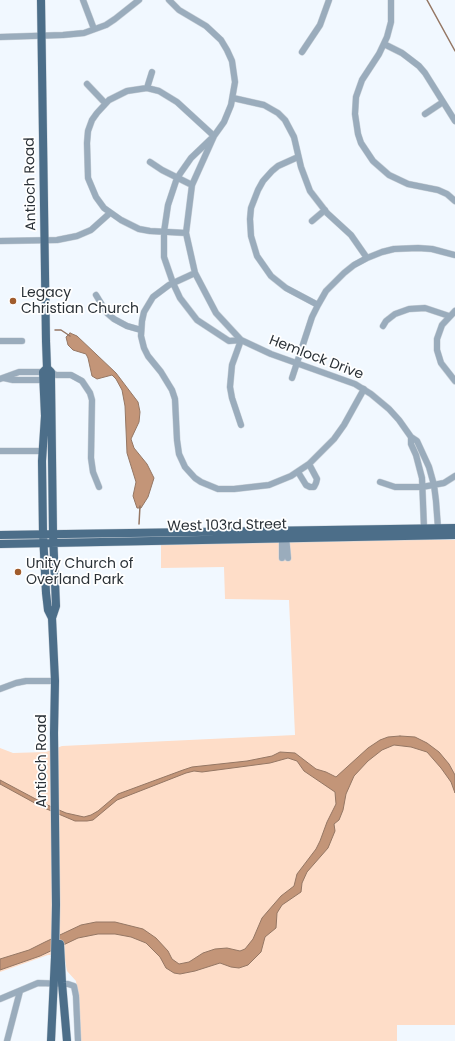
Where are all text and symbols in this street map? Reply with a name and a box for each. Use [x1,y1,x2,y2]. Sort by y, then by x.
street label: Antioch Road [22,137,40,231]
place label: Legacy Christian Church [21,285,139,318]
marker: Legacy Christian Church [8,296,18,306]
street label: Hemlock Drive [266,332,366,384]
street label: West 103rd Street [167,517,287,535]
place label: Unity Church of Overland Park [26,556,133,588]
marker: Unity Church of Overland Park [13,567,23,577]
street label: Antioch Road [34,714,50,808]

